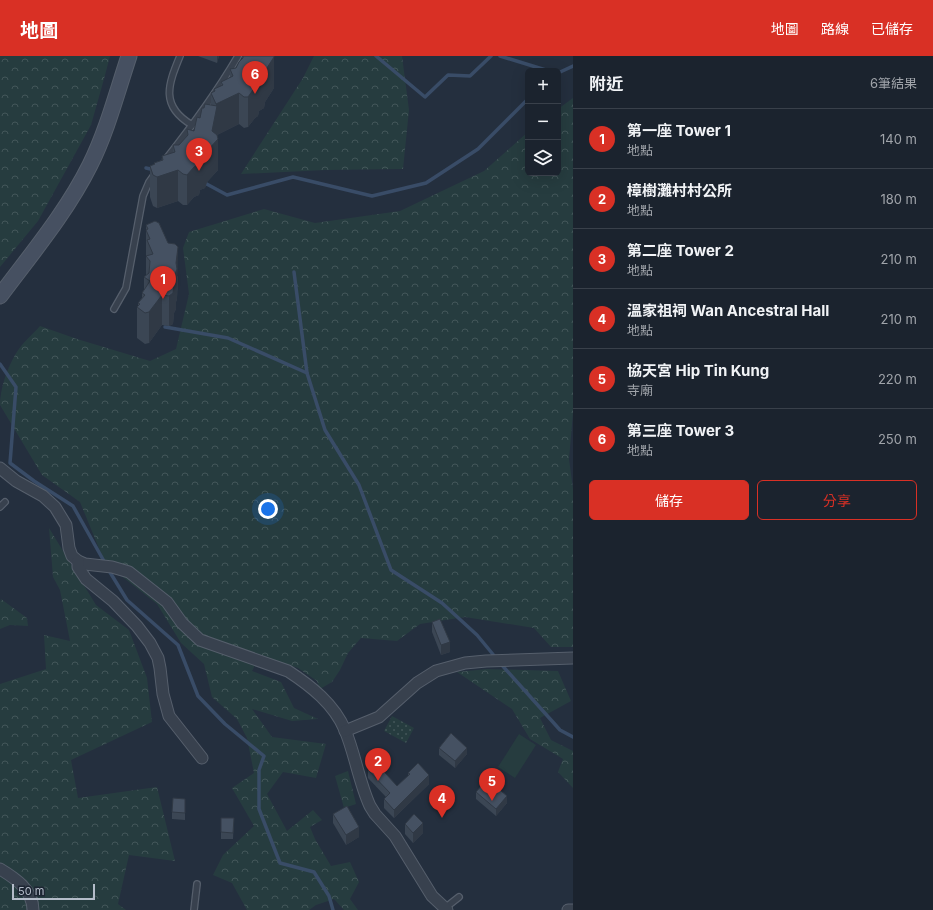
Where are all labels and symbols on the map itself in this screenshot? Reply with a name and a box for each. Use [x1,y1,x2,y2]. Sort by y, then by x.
pin: 6 [242,61,268,94]
pin: 3 [186,138,212,171]
pin: 1 [150,266,176,299]
your location [258,499,278,519]
pin: 2 [365,748,391,781]
pin: 5 [479,768,505,801]
pin: 4 [429,785,455,818]
scale bar [12,882,95,901]

